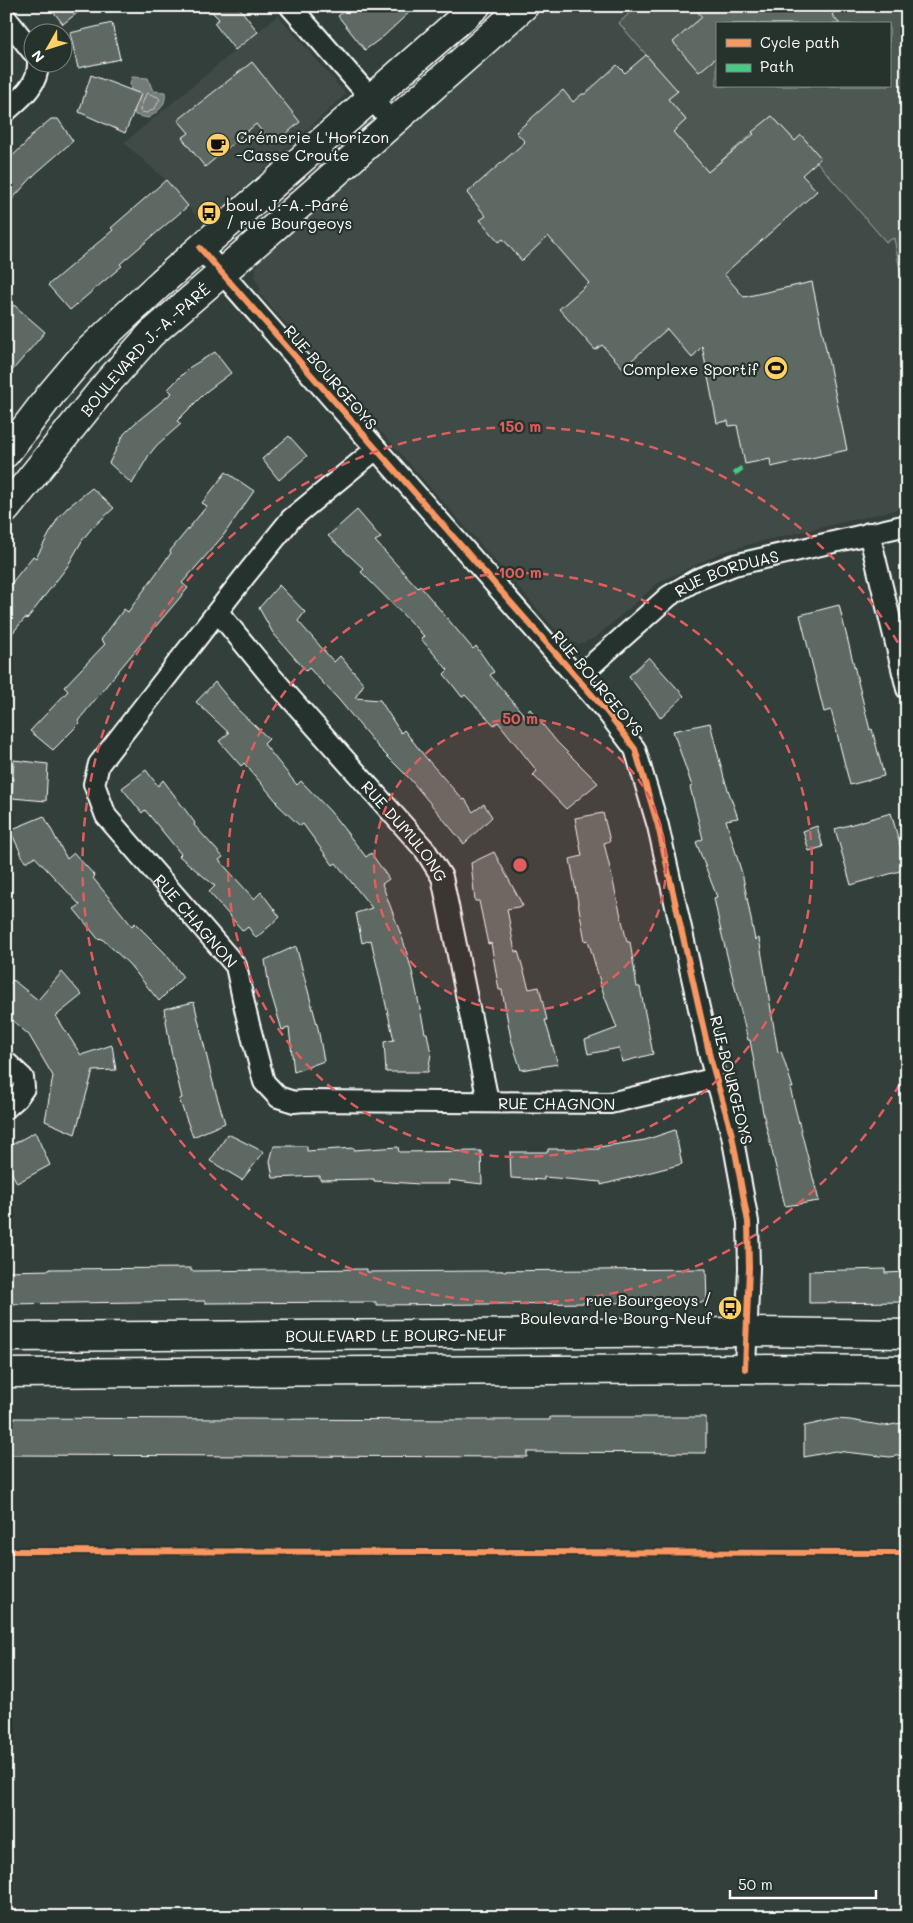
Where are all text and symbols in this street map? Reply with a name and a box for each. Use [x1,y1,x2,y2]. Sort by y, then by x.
north arrow [22,22,72,72]
legend [716,22,890,88]
text: Cycle path [760,32,839,52]
text: N [27,46,48,67]
text: Path [760,56,794,76]
place label: Crémerie L'Horizon -Casse Croute [236,126,389,165]
cafe icon: Crémerie L'Horizon -Casse Croute [205,132,231,158]
place label: boul. J.-A.-Paré / rue Bourgeoys [226,194,352,233]
bus stop icon: boul. J.-A.-Paré / rue Bourgeoys [196,200,222,226]
street label: BOULEVARD J.-A.-PARÉ [75,278,214,420]
street label: RUE BOURGEOYS [280,320,382,434]
sports icon: Complexe Sportif [763,355,789,381]
place label: Complexe Sportif [623,358,759,379]
text: 150 m [499,416,541,436]
street label: RUE BORDUAS [670,545,781,601]
text: 100 m [498,562,542,582]
street label: RUE BOURGEOYS [548,626,648,740]
text: 50 m [502,708,538,728]
street label: RUE DUMULONG [357,776,453,885]
centre of rings [511,856,529,874]
street label: RUE CHAGNON [150,869,243,971]
street label: RUE BOURGEOYS [706,1013,758,1147]
street label: RUE CHAGNON [498,1092,615,1114]
place label: rue Bourgeoys / Boulevard le Bourg-Neuf [520,1289,713,1328]
bus stop icon: rue Bourgeoys / Boulevard le Bourg-Neuf [717,1295,743,1321]
street label: BOULEVARD LE BOURG-NEUF [285,1323,507,1346]
scale bar [730,1868,877,1900]
text: 50 m [738,1874,773,1894]

